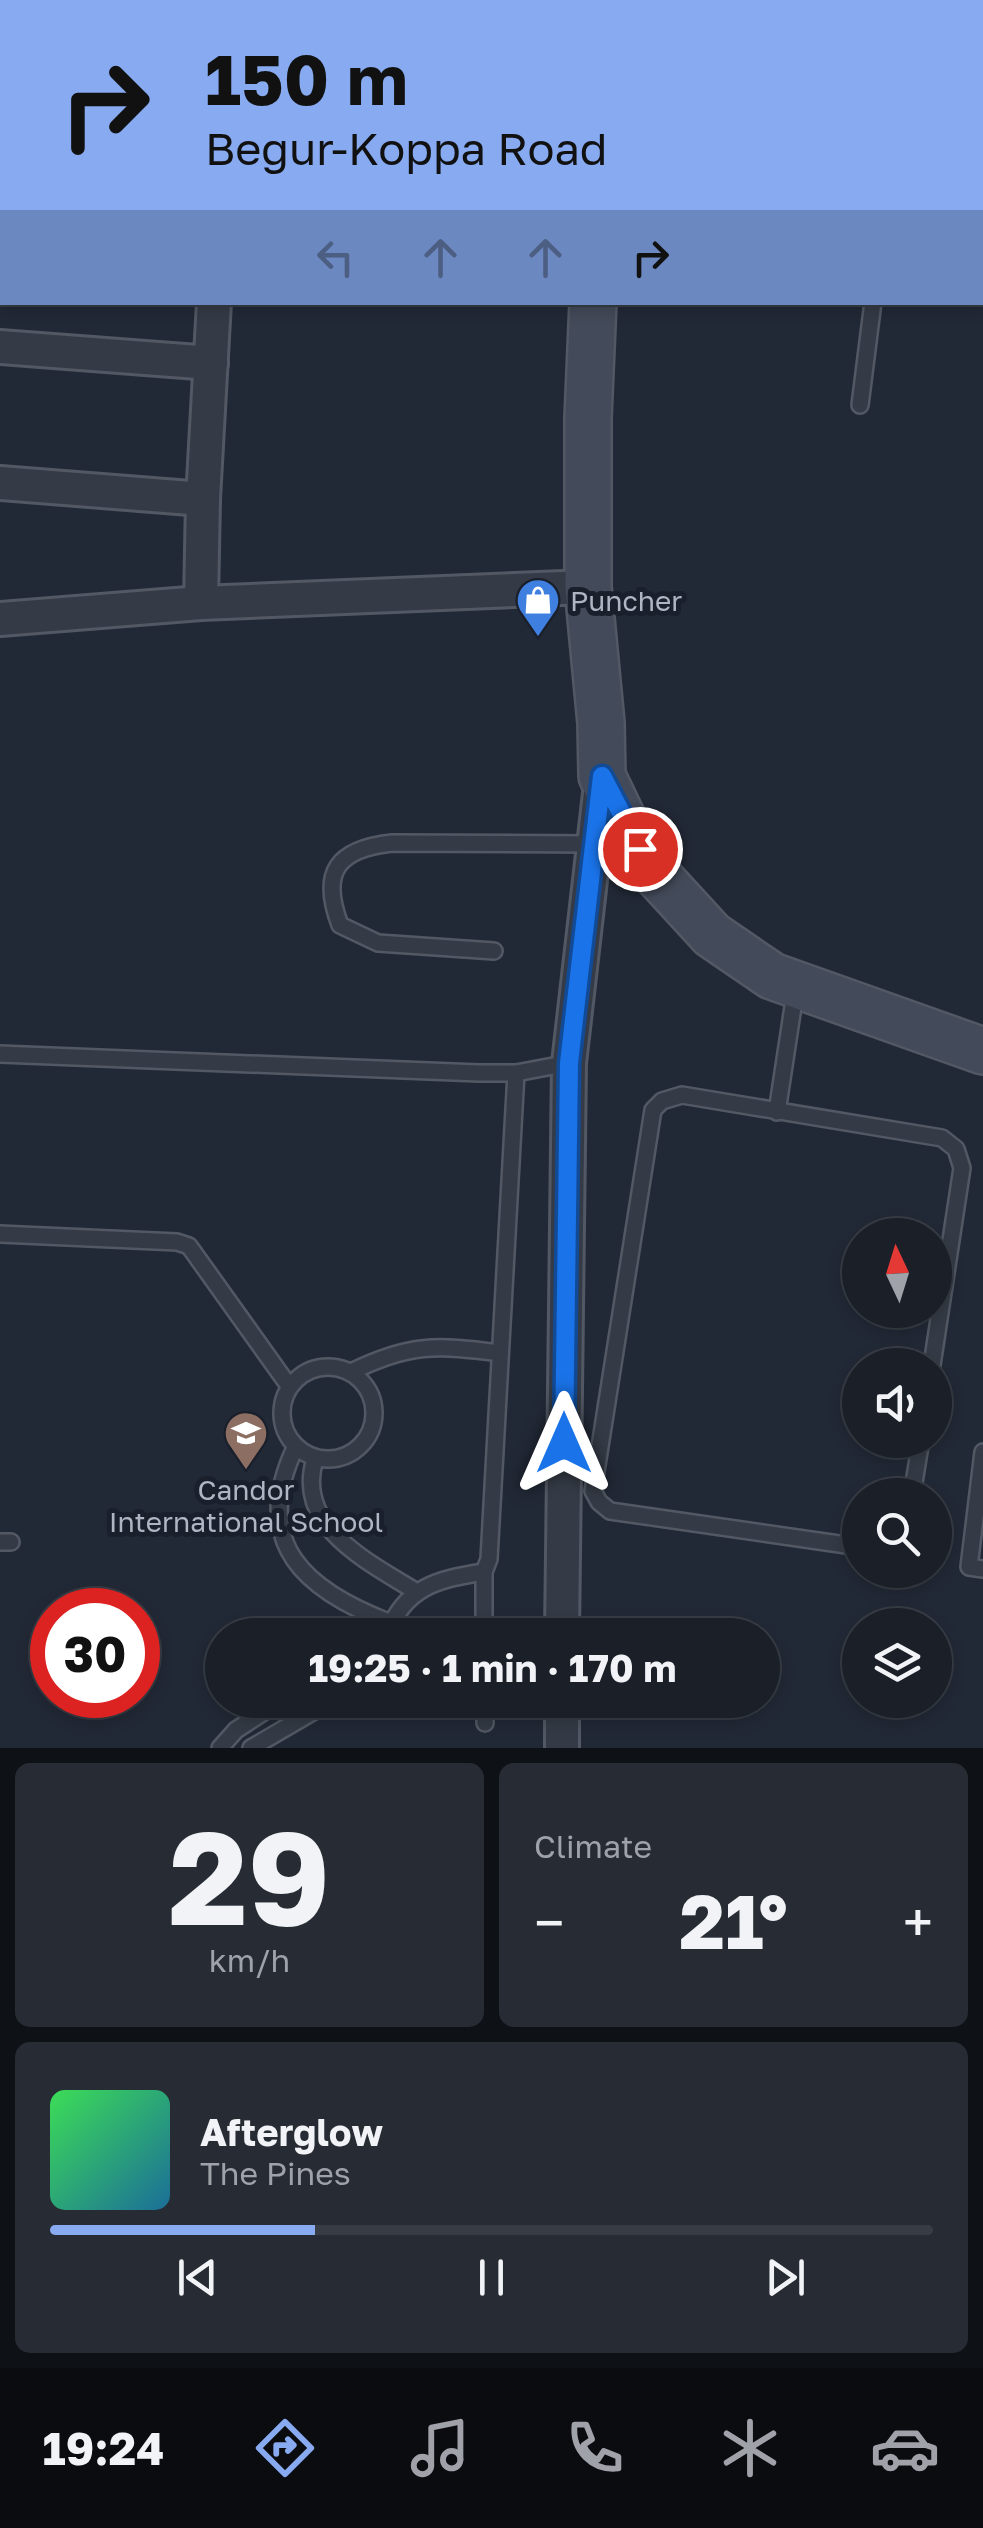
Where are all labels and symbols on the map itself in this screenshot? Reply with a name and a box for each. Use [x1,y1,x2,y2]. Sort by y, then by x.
shop icon: Puncher [515,577,561,638]
place label: Puncher [570,584,682,617]
pin [598,807,683,892]
north arrow [842,1218,952,1328]
position arrow [512,1391,616,1495]
school or university icon: Candor International School [223,1410,269,1471]
place label: Candor International School [109,1473,383,1538]
speed limit sign: 30 [30,1588,160,1718]

